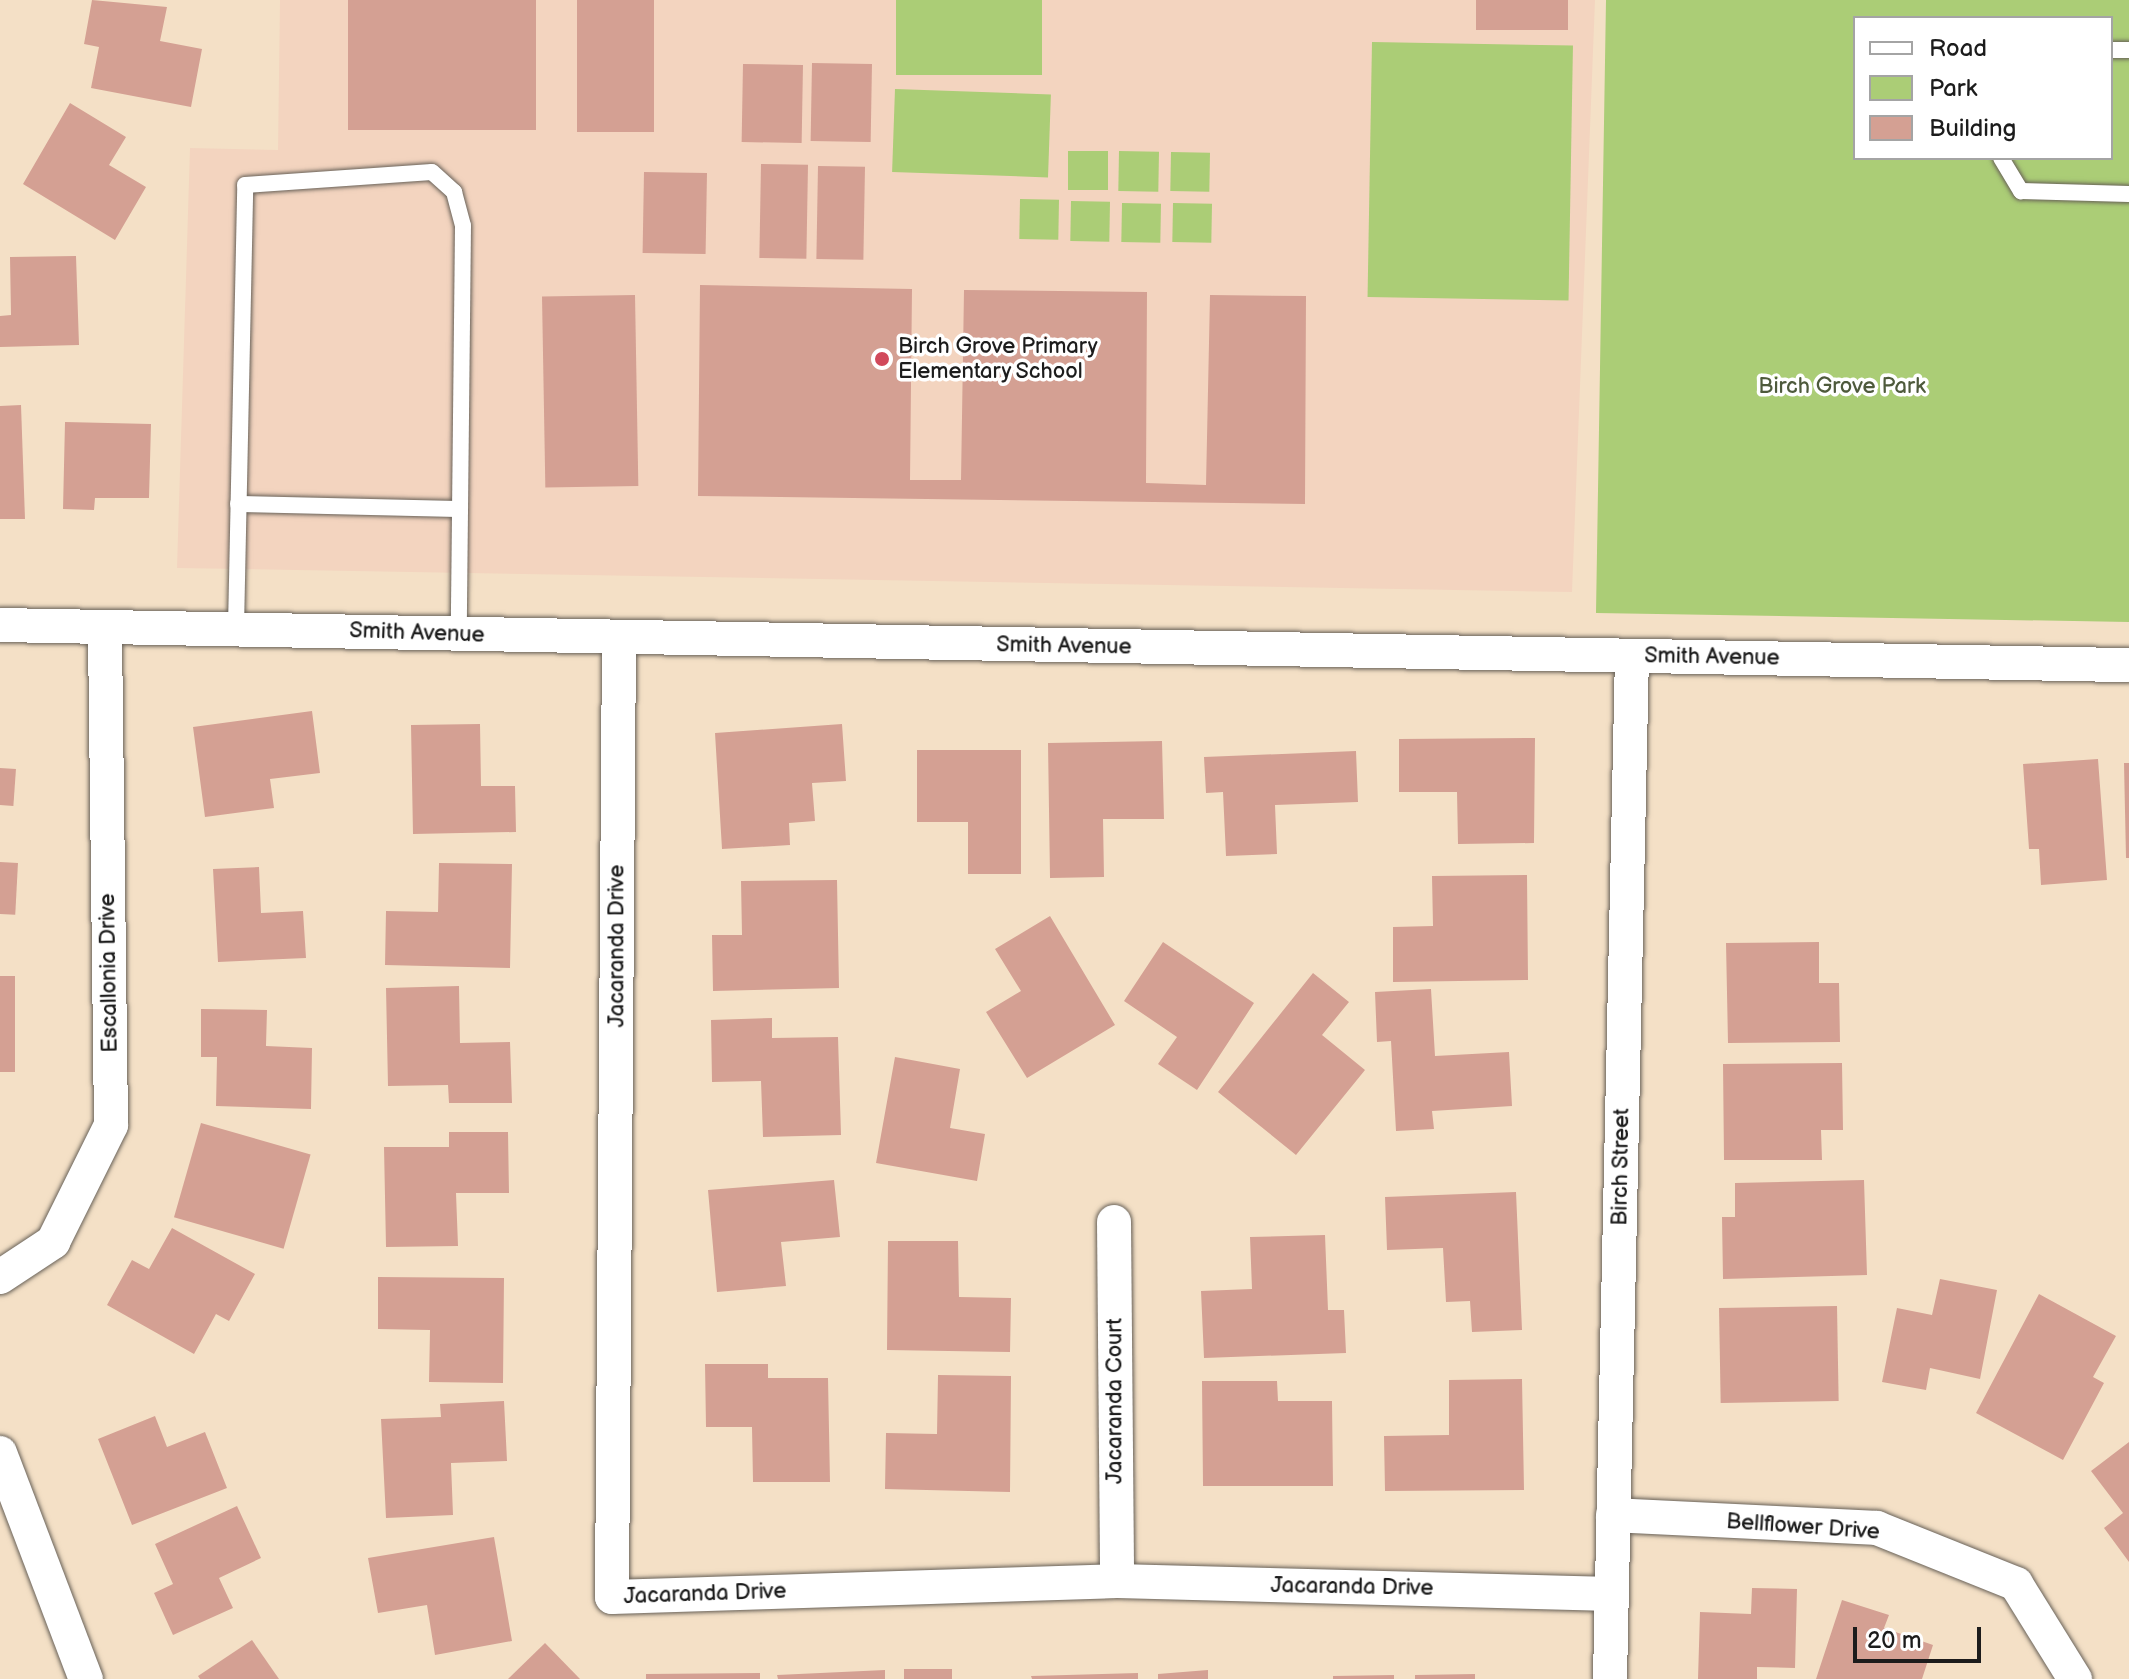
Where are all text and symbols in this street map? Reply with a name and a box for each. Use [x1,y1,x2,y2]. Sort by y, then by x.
legend [1853,16,2113,160]
text: Road [1929,34,1987,63]
text: Park [1929,74,1977,103]
text: Building [1929,114,2016,143]
place label: Birch Grove Primary Elementary School [898,333,1098,384]
marker: Birch Grove Primary Elementary School [873,350,891,368]
park label: Birch Grove Park [1758,374,1926,400]
street label: Smith Avenue [349,617,485,649]
street label: Smith Avenue [996,632,1132,660]
street label: Smith Avenue [1644,643,1780,671]
street label: Jacaranda Drive [604,865,630,1027]
street label: Escallonia Drive [94,893,124,1053]
street label: Birch Street [1607,1108,1635,1226]
street label: Jacaranda Court [1102,1318,1128,1484]
street label: Bellflower Drive [1725,1508,1881,1546]
street label: Jacaranda Drive [1270,1572,1434,1602]
street label: Jacaranda Drive [623,1578,787,1610]
scale bar [1857,1611,1985,1661]
text: 20 m [1867,1626,1922,1655]

